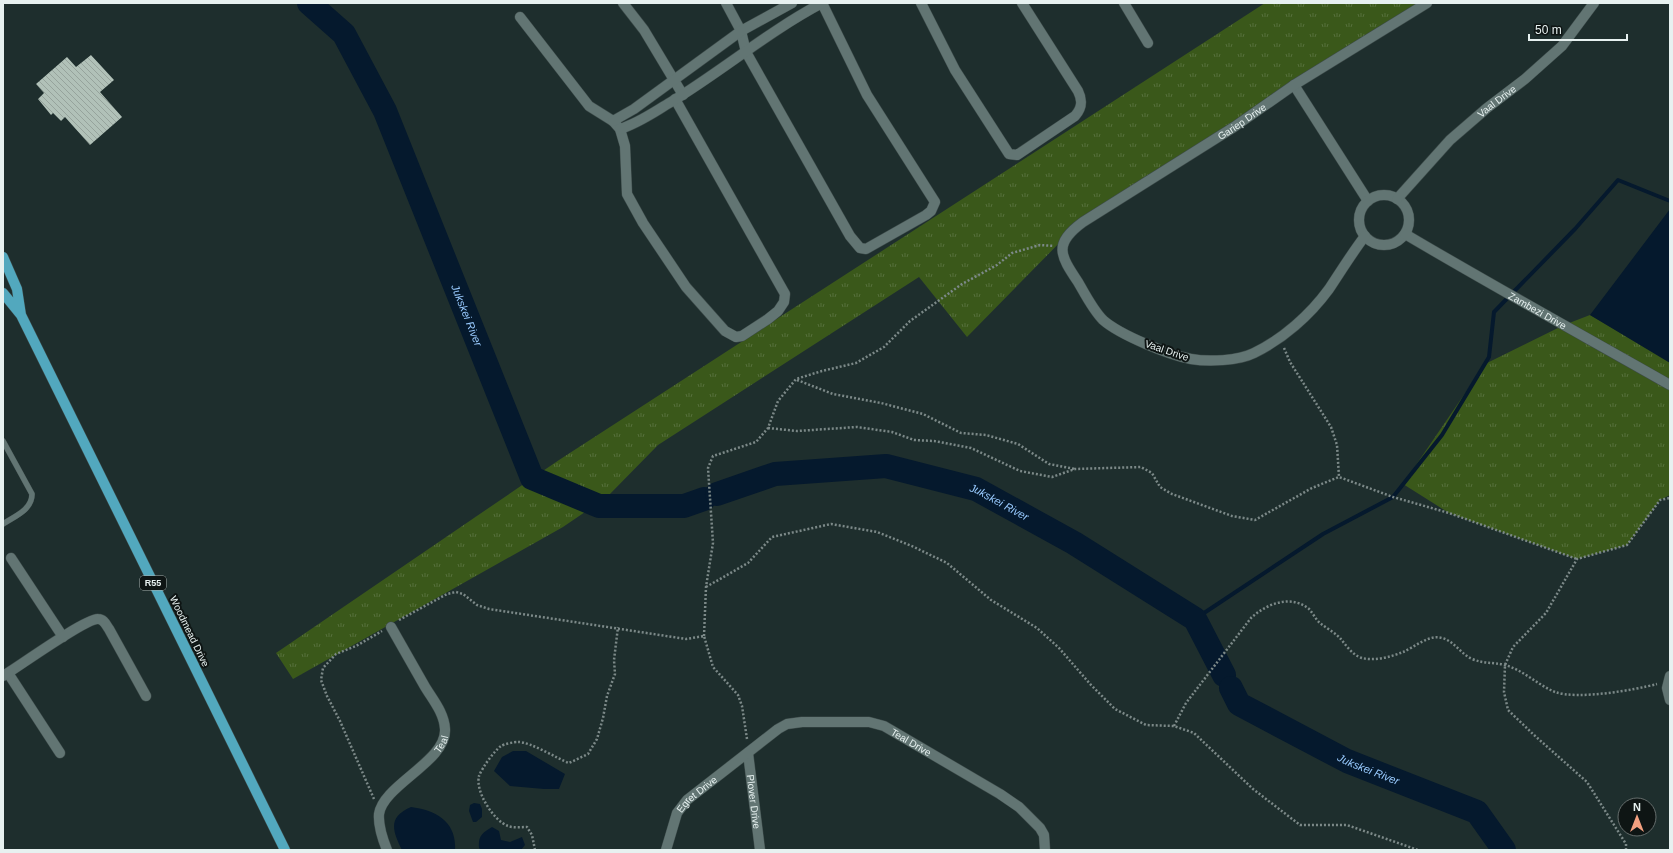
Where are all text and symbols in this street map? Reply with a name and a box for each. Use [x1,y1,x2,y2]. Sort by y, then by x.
scale bar [1529,16,1627,42]
text: 50 m [1535,23,1562,37]
street label: Vaal Drive [1475,83,1518,120]
street label: Gariep Drive [1216,101,1269,142]
water label: Jukskei River [449,282,485,349]
street label: Zambezi Drive [1507,290,1569,332]
street label: Vaal Drive [1144,338,1190,363]
water label: Jukskei River [967,481,1032,523]
road number: R55 [140,576,166,590]
street label: Woodmead Drive [168,594,212,669]
street label: Teal Drive [889,726,933,759]
street label: Teal [432,734,450,755]
water label: Jukskei River [1335,751,1402,787]
street label: Egret Drive [674,774,719,815]
street label: Plover Drive [745,774,762,830]
north arrow [1617,797,1657,837]
text: N [1633,801,1641,813]

